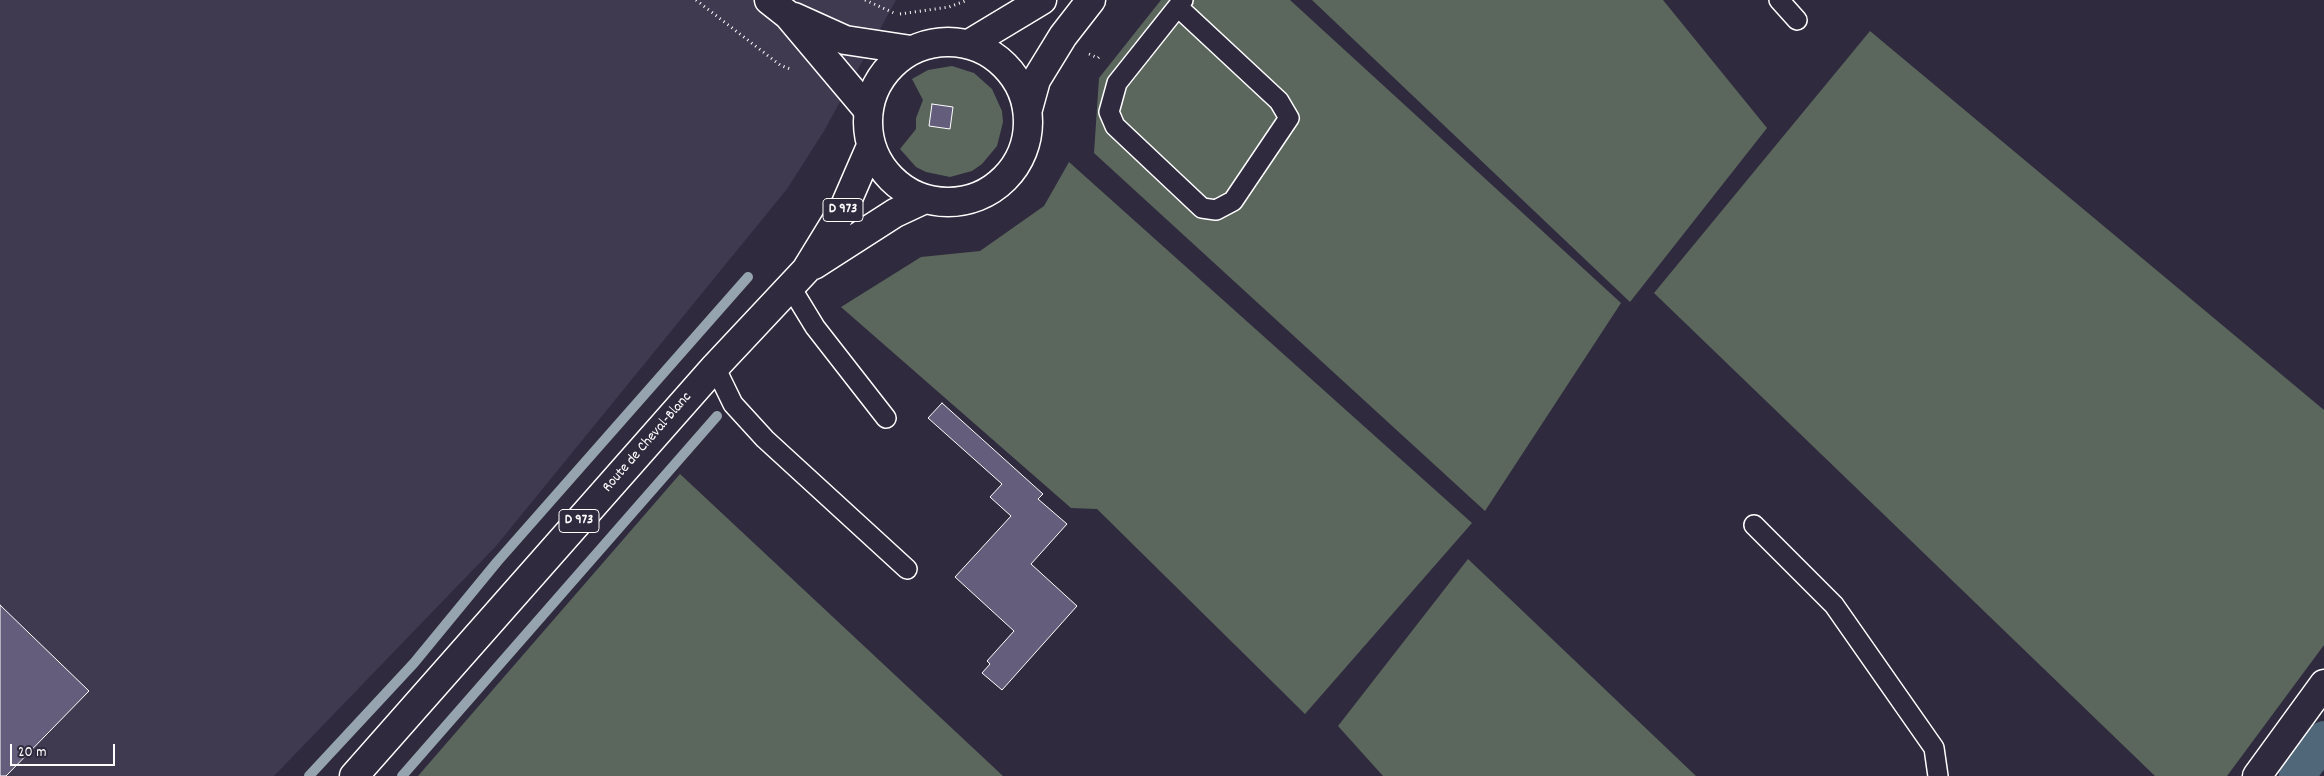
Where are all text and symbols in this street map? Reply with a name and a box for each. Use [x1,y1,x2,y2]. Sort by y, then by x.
road number: D 973 [823,198,863,222]
street label: Route de Cheval-Blanc [600,389,696,497]
road number: D 973 [559,510,599,532]
scale bar [12,734,118,766]
text: 20 m [18,742,46,764]

